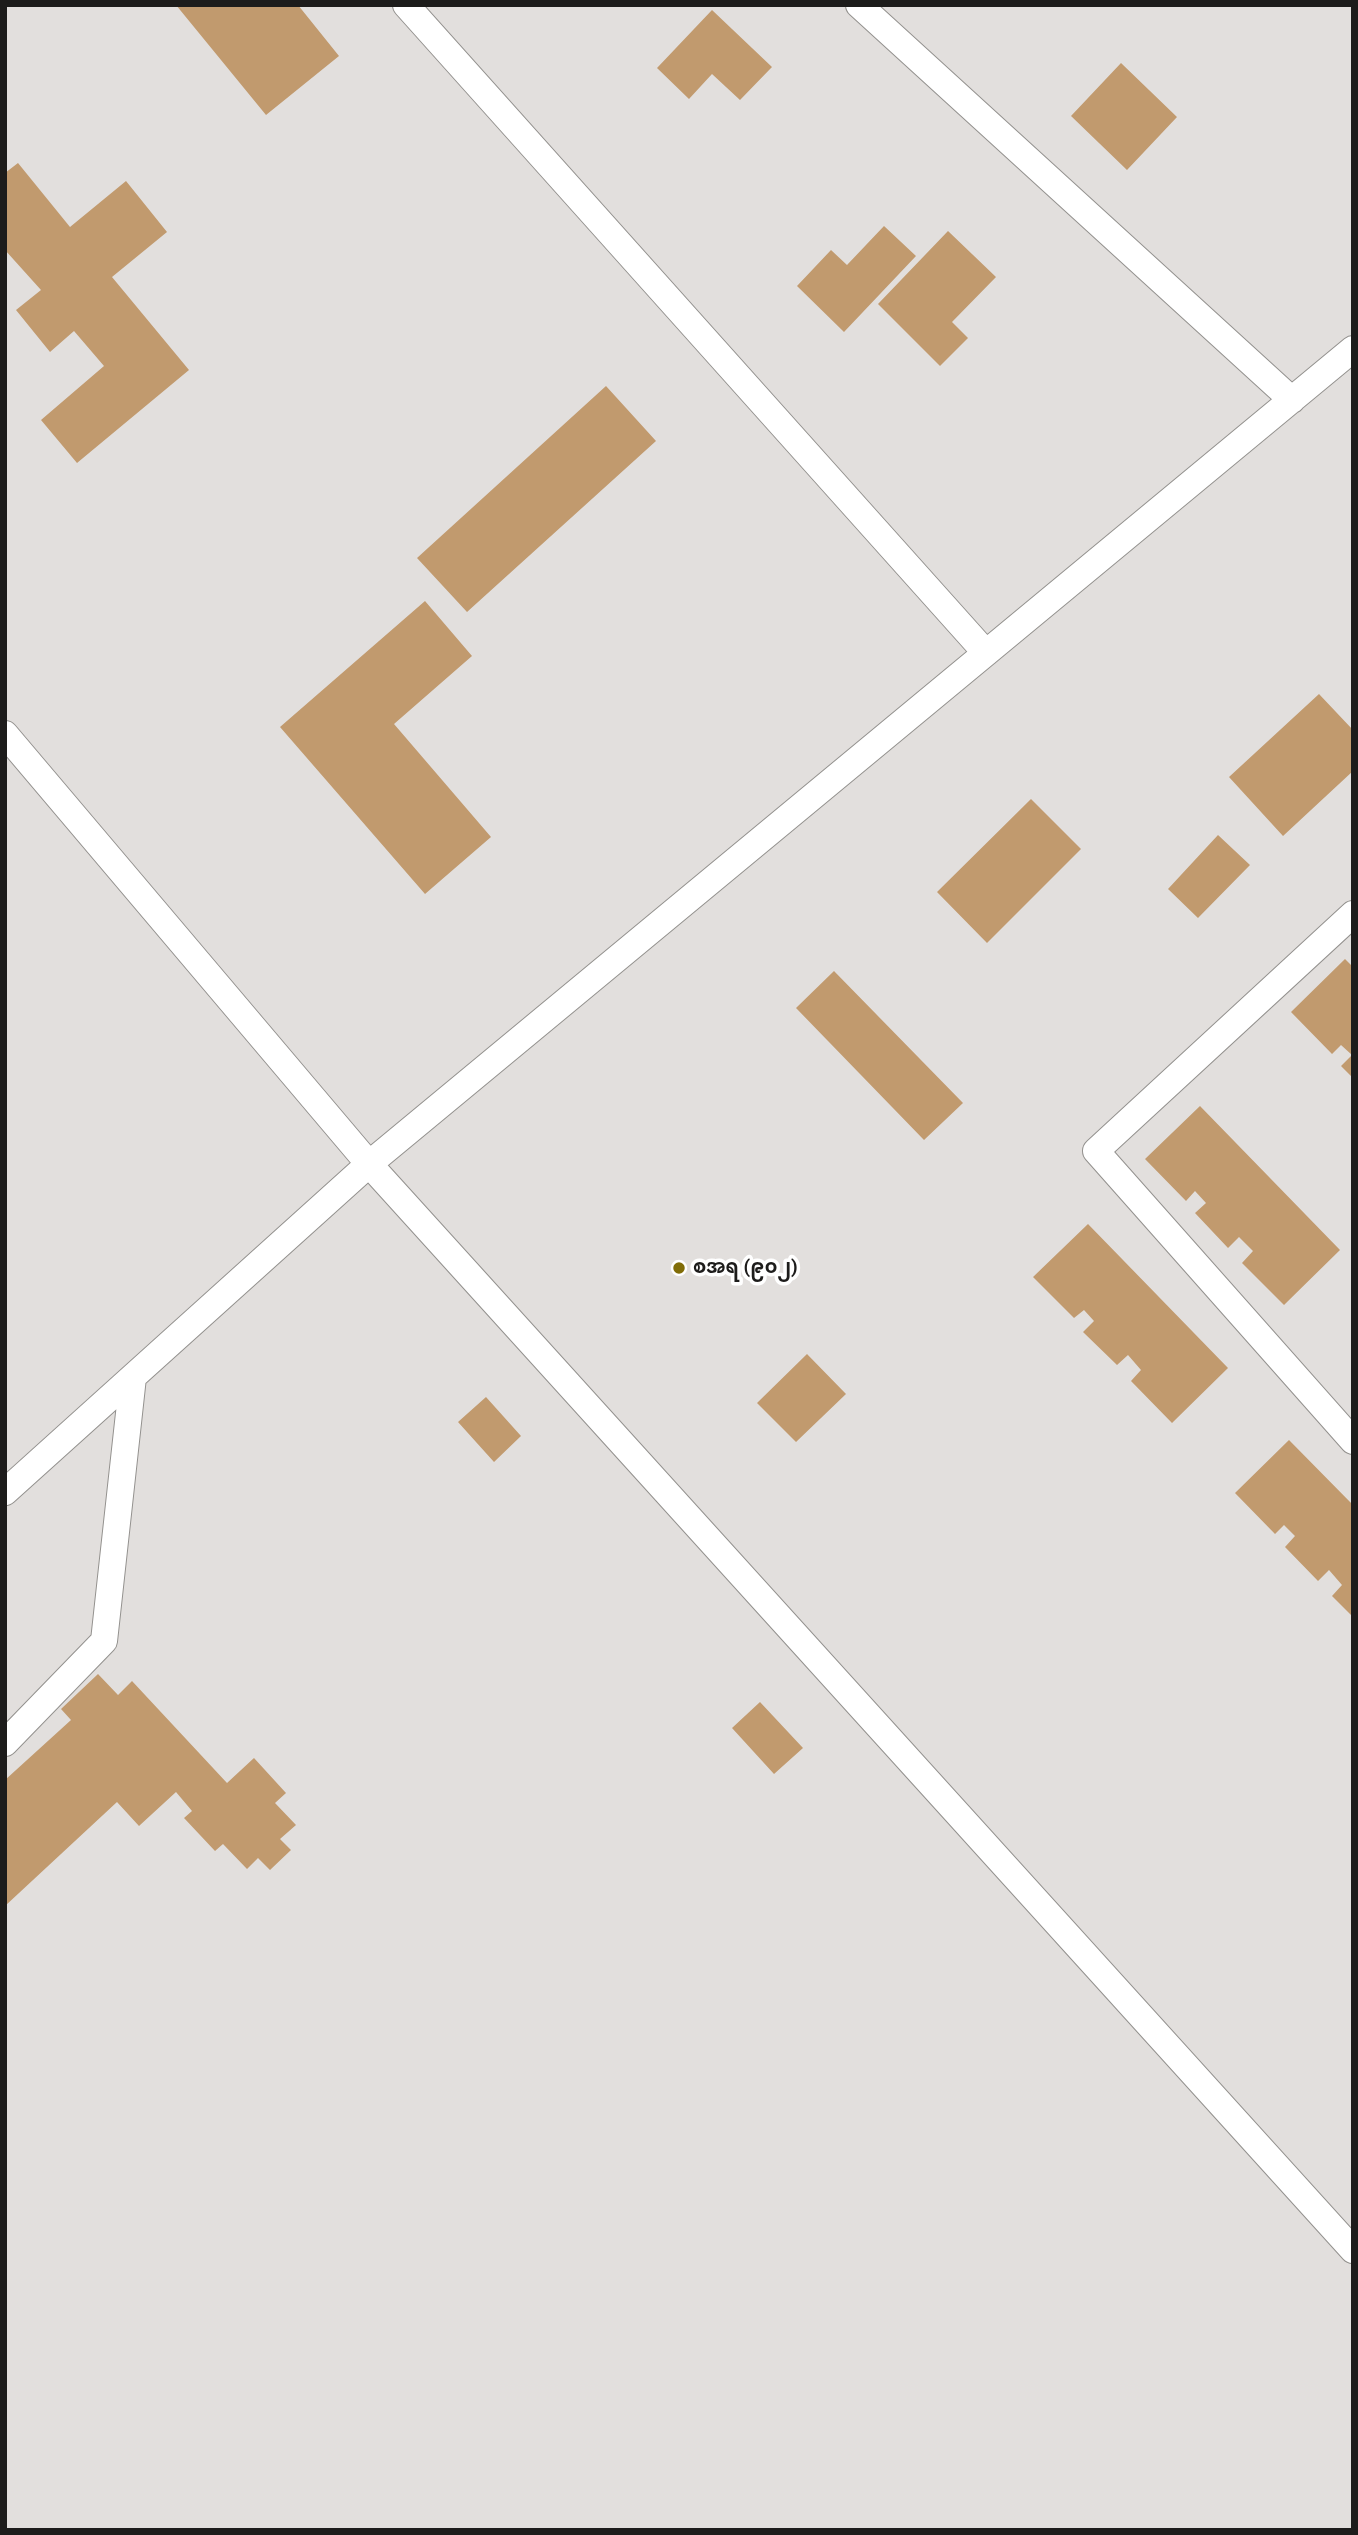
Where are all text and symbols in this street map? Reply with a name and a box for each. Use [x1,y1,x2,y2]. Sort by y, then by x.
place label: စအရ (၉၀၂) [693,1257,798,1279]
marker: စအရ (၉၀၂) [671,1260,687,1276]

